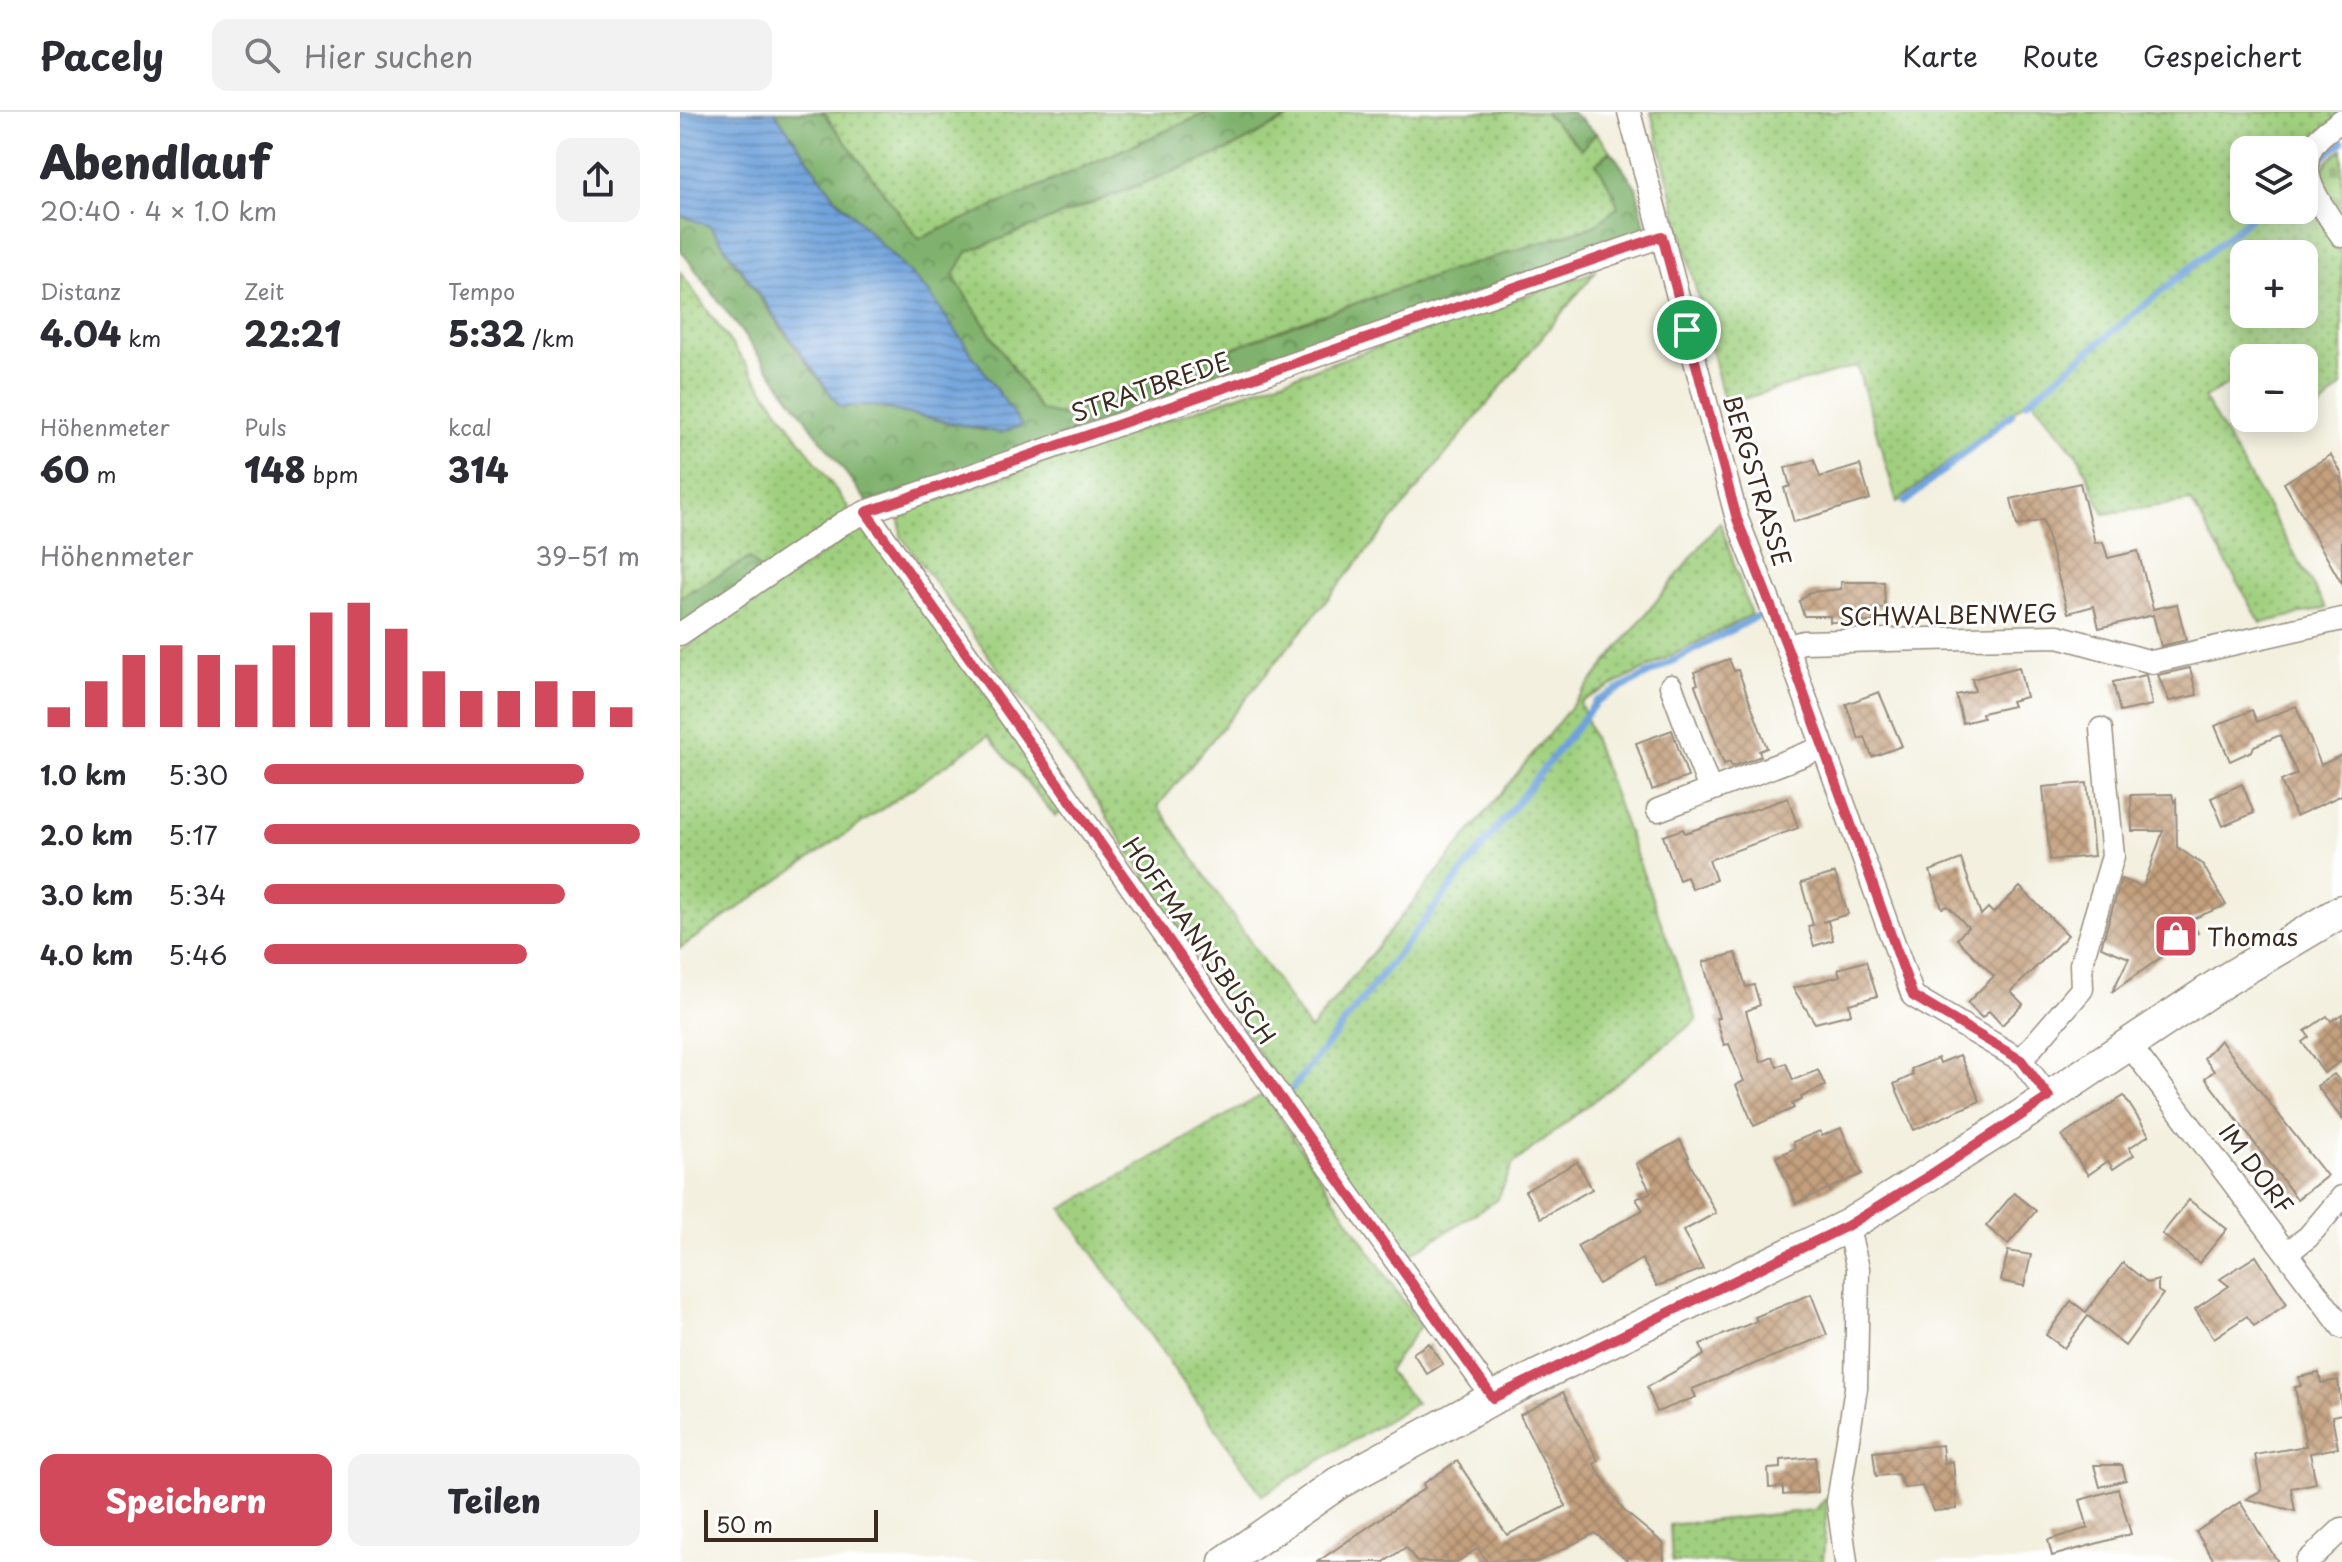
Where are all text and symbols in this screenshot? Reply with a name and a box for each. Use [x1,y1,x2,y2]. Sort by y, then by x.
search box [212,19,772,91]
text: Pacely [40,27,164,84]
icon: search [240,33,284,77]
text: Hier suchen [304,33,473,78]
text: Karte [1902,34,1978,77]
text: Route [2022,34,2099,77]
text: Gespeichert [2143,34,2302,77]
text: Abendlauf [40,128,270,194]
map controls [2230,136,2318,432]
button: layers [2230,136,2318,224]
button: share [556,138,640,222]
text: 20:40 · 4 × 1.0 km [40,191,277,230]
button: + [2230,240,2318,328]
text: Distanz [40,274,121,307]
text: Zeit [244,274,284,307]
text: Tempo [448,274,515,307]
pin [1653,296,1721,364]
text: 4.04 [40,307,121,359]
text: 22:21 [244,307,341,359]
text: 5:32 [448,307,525,359]
icon: arrive [1665,308,1709,352]
text: km [121,321,161,354]
text: /km [525,321,574,354]
street label: STRATBREDE [1066,342,1234,430]
button: − [2230,344,2318,432]
street label: BERGSTRASSE [1715,389,1801,571]
text: Höhenmeter [40,410,170,443]
text: Puls [244,410,287,443]
text: kcal [448,410,492,443]
text: 60 [40,443,89,495]
text: 148 [244,443,306,495]
text: 314 [448,443,508,495]
text: m [89,457,116,490]
text: bpm [306,457,359,490]
text: Höhenmeter [40,536,193,575]
text: 39–51 m [535,536,640,575]
street label: SCHWALBENWEG [1839,594,2057,634]
text: 1.0 km [40,755,127,794]
text: 5:30 [168,755,228,794]
text: 2.0 km [40,815,133,854]
text: 5:17 [168,815,218,854]
street label: HOFFMANNSBUSCH [1115,829,1285,1051]
text: 3.0 km [40,875,133,914]
text: 5:34 [168,875,227,914]
shop icon: Thomas [2152,912,2200,960]
place label: Thomas [2207,918,2298,954]
text: 4.0 km [40,935,133,974]
text: 5:46 [168,935,228,974]
street label: IM DORF [2211,1115,2303,1221]
button: Speichern [40,1454,332,1546]
button: Teilen [348,1454,640,1546]
scale bar [704,1506,878,1542]
text: 50 m [716,1507,773,1540]

